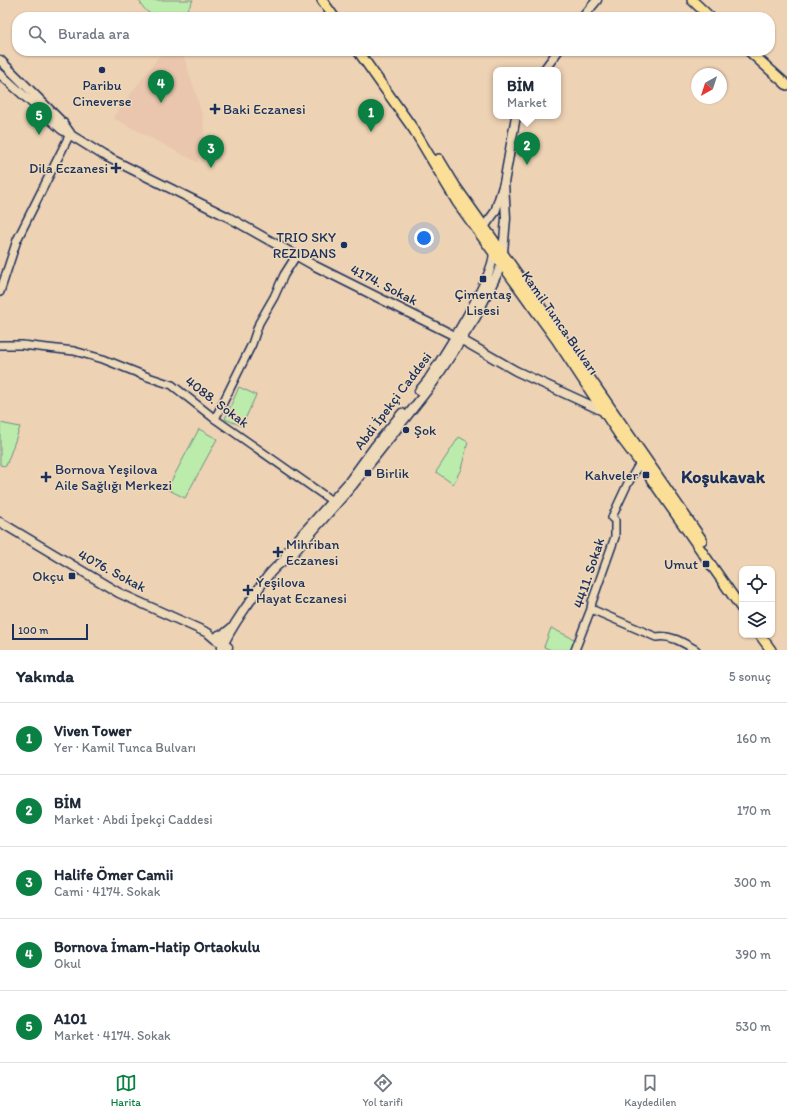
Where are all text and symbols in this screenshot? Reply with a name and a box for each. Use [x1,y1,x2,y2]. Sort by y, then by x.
search box [12,12,775,56]
icon: search [26,23,48,45]
text: Burada ara [58,25,130,43]
marker: Paribu Cineverse [97,65,107,75]
popup [493,67,561,119]
north arrow [691,68,727,104]
pin: 4 [148,70,174,103]
place label: Paribu Cineverse [73,77,132,110]
text: BİM [507,77,534,95]
text: Market [507,95,547,110]
pin: 1 [358,99,384,132]
place label: Baki Eczanesi [223,101,306,118]
pin: 5 [26,102,52,135]
marker: Baki Eczanesi [210,104,220,114]
pin: 2 [514,132,540,165]
pin: 3 [198,135,224,168]
place label: Dila Eczanesi [29,160,108,177]
marker: Dila Eczanesi [111,163,121,173]
your location [414,228,434,248]
place label: TRIO SKY REZIDANS [273,229,336,262]
marker: TRIO SKY REZIDANS [339,240,349,250]
street label: 4174. Sokak [348,261,420,309]
street label: Kamil Tunca Bulvarı [518,268,602,378]
marker: Çimentaş Lisesi [478,274,488,284]
place label: Çimentaş Lisesi [454,286,512,319]
street label: Abdi İpekçi Caddesi [351,349,435,453]
street label: 4088. Sokak [182,373,252,431]
place label: Şok [414,422,437,439]
marker: Şok [401,425,411,435]
place label: Bornova Yeşilova Aile Sağlığı Merkezi [55,461,172,494]
place label: Birlik [376,465,410,482]
district label: Koşukavak [681,466,766,488]
place label: Kahveler [585,467,638,484]
marker: Birlik [363,468,373,478]
marker: Kahveler [641,470,651,480]
marker: Bornova Yeşilova Aile Sağlığı Merkezi [40,471,52,483]
place label: Mihriban Eczanesi [286,536,340,569]
street label: 4411. Sokak [570,536,608,610]
street label: 4076. Sokak [75,546,149,596]
marker: Mihriban Eczanesi [273,547,283,557]
place label: Umut [664,556,698,573]
marker: Umut [701,559,711,569]
map controls [739,566,775,638]
button: locate [739,566,775,602]
place label: Okçu [32,568,64,585]
marker: Okçu [67,571,77,581]
place label: Yeşilova Hayat Eczanesi [256,574,347,607]
marker: Yeşilova Hayat Eczanesi [243,585,253,595]
button: layers [739,602,775,638]
scale bar [12,622,88,641]
text: 100 m [18,624,48,637]
text: Yakında [16,666,74,686]
text: 5 sonuç [729,669,771,684]
text: Viven Tower [54,722,131,740]
text: 1 [26,731,32,746]
text: 160 m [736,731,771,746]
text: Yer · Kamil Tunca Bulvarı [54,740,196,755]
text: BİM [54,794,81,812]
text: 2 [26,803,32,818]
text: 170 m [737,803,771,818]
text: Market · Abdi İpekçi Caddesi [54,812,212,827]
text: Halife Ömer Camii [54,866,173,884]
text: 3 [25,875,33,890]
text: 300 m [734,875,771,890]
text: Cami · 4174. Sokak [54,884,160,899]
text: Bornova İmam-Hatip Ortaokulu [54,938,260,956]
text: 4 [25,947,33,962]
text: 390 m [735,947,771,962]
text: Okul [54,956,81,971]
text: A101 [54,1010,87,1028]
text: 5 [26,1019,32,1034]
text: 530 m [735,1019,771,1034]
text: Market · 4174. Sokak [54,1028,171,1043]
tab: Harita [111,1072,141,1109]
tab: Yol tarifi [362,1072,403,1109]
tab: Kaydedilen [624,1072,676,1109]

